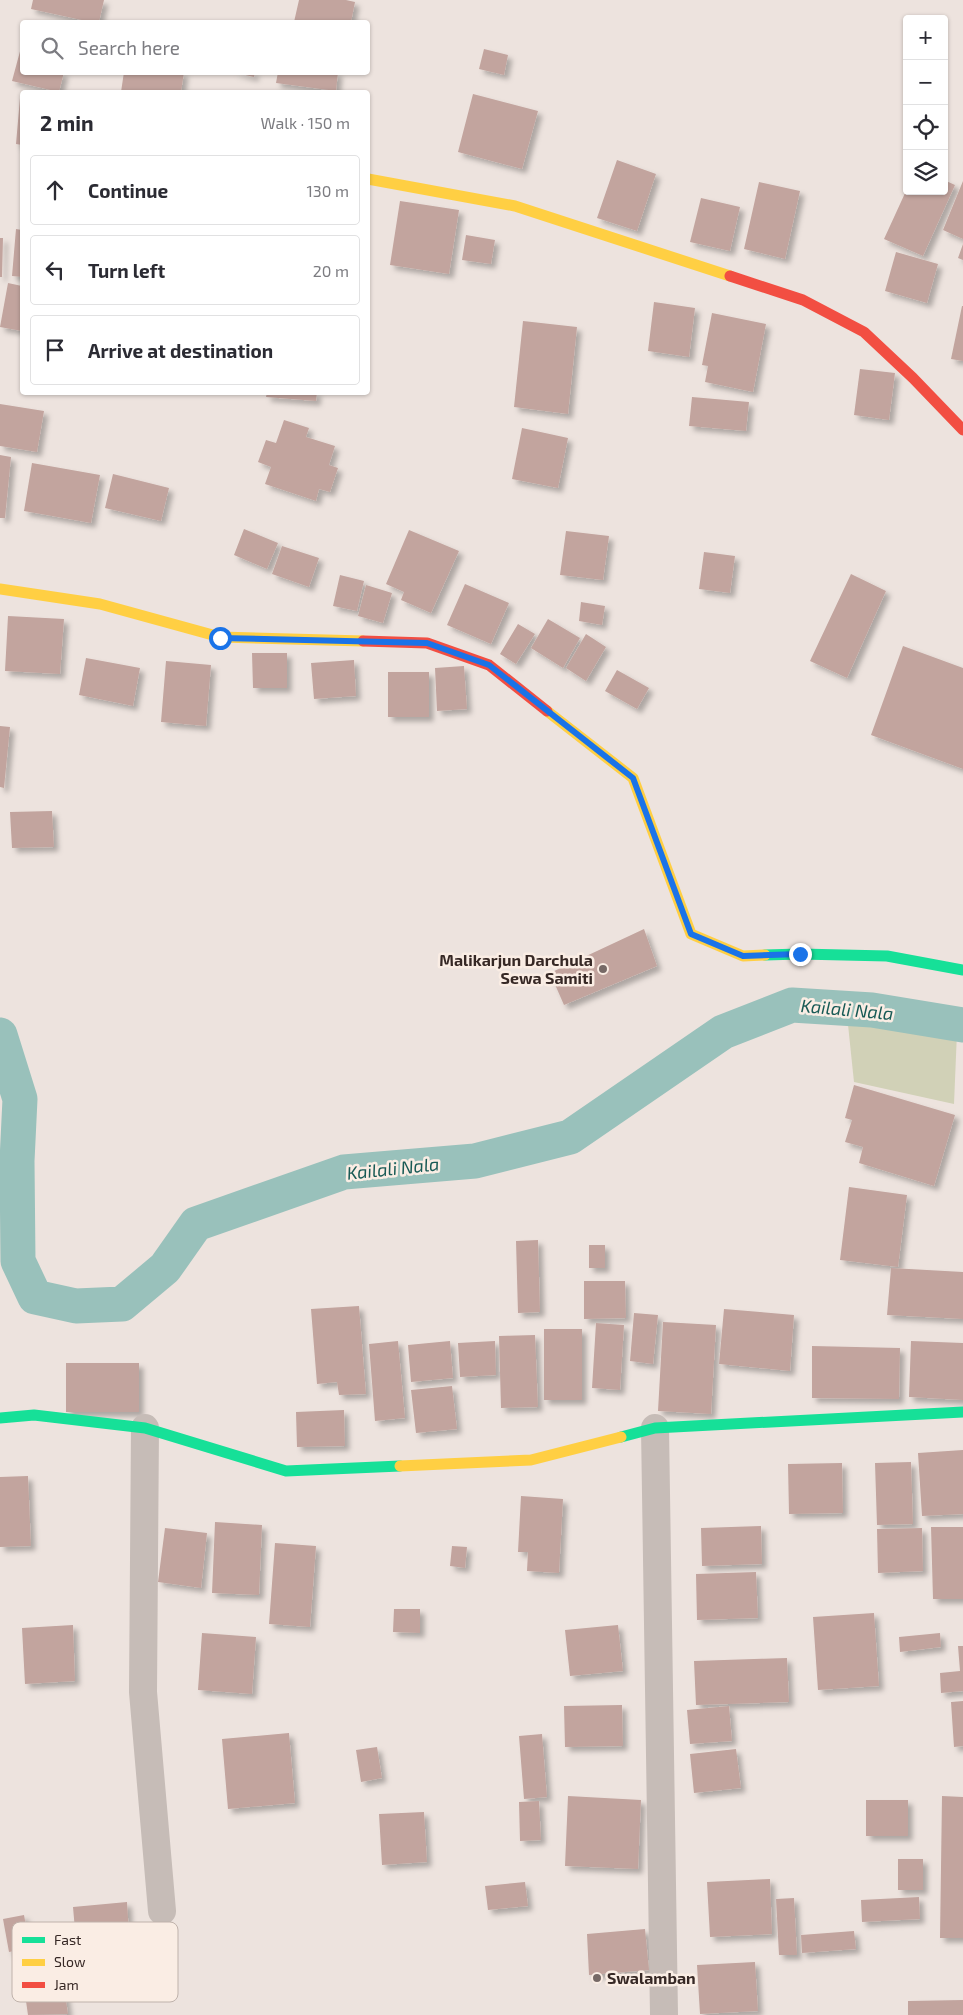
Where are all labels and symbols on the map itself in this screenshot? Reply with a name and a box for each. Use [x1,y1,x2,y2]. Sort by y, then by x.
route start [209,627,232,650]
route end [789,943,812,966]
place label: Malikarjun Darchula Sewa Samiti [439,950,593,987]
marker: Malikarjun Darchula Sewa Samiti [597,963,609,975]
water label: Kailali Nala [800,994,894,1024]
water label: Kailali Nala [345,1152,440,1184]
legend [12,1922,178,2002]
text: Fast [54,1931,81,1948]
text: Slow [54,1953,86,1970]
place label: Swalamban [607,1968,696,1987]
marker: Swalamban [591,1972,603,1984]
text: Jam [54,1976,79,1993]

